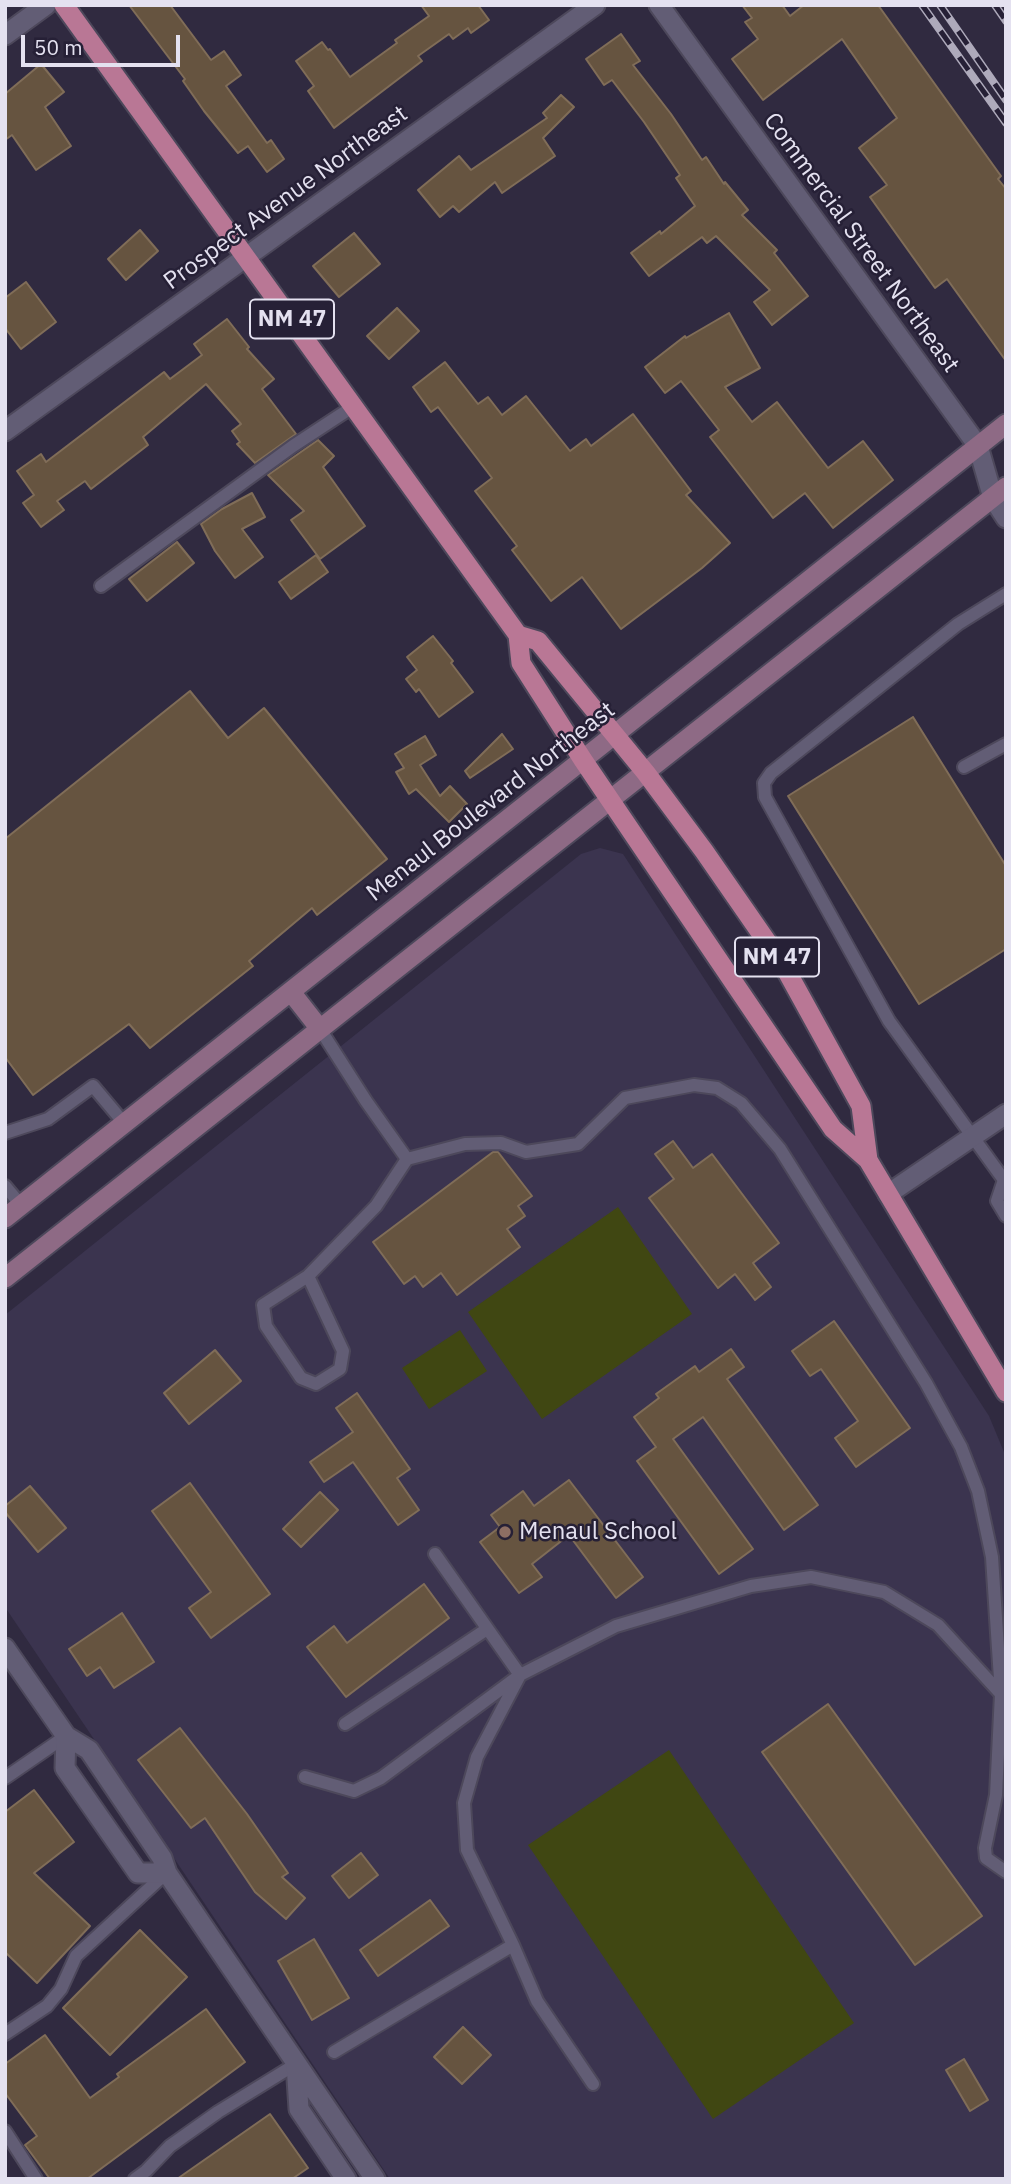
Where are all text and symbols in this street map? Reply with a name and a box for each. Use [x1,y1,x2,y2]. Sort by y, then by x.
scale bar [24,21,184,65]
text: 50 m [34,33,83,61]
street label: Prospect Avenue Northeast [158,100,414,296]
street label: Commercial Street Northeast [757,108,965,378]
road number: NM 47 [250,300,334,338]
street label: Menaul Boulevard Northeast [361,696,621,908]
road number: NM 47 [735,938,819,976]
place label: Menaul School [519,1518,677,1546]
marker: Menaul School [497,1524,513,1540]

